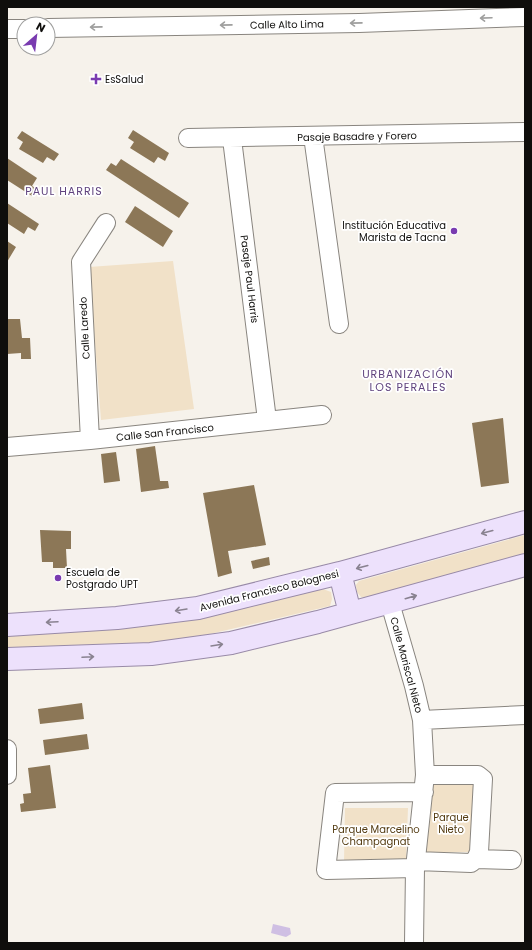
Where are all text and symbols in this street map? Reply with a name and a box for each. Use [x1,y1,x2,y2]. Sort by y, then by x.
one-way arrow [480,14,493,22]
north arrow [16,16,56,56]
street label: Calle Alto Lima [250,16,324,33]
text: N [33,18,48,36]
one-way arrow [350,19,363,27]
one-way arrow [220,21,233,29]
one-way arrow [90,24,103,31]
place label: EsSalud [105,72,144,87]
marker: EsSalud [90,73,102,85]
street label: Pasaje Basadre y Forero [297,128,417,145]
district label: PAUL HARRIS [25,183,103,199]
place label: Institución Educativa Marista de Tacna [342,218,446,245]
marker: Institución Educativa Marista de Tacna [449,226,459,236]
street label: Pasaje Paul Harris [237,234,262,324]
street label: Calle Laredo [75,296,94,360]
district label: URBANIZACIÓN LOS PERALES [362,366,454,395]
street label: Calle San Francisco [115,420,215,445]
one-way arrow [481,529,494,537]
one-way arrow [356,563,369,571]
place label: Escuela de Postgrado UPT [66,565,139,592]
street label: Avenida Francisco Bolognesi [198,566,340,615]
marker: Escuela de Postgrado UPT [53,573,63,583]
one-way arrow [405,593,418,600]
one-way arrow [175,606,188,614]
street label: Calle Mariscal Nieto [386,615,427,715]
one-way arrow [46,619,59,626]
one-way arrow [210,641,223,649]
one-way arrow [81,654,94,661]
park label: Parque Nieto [433,810,469,837]
park label: Parque Marcelino Champagnat [332,822,420,849]

